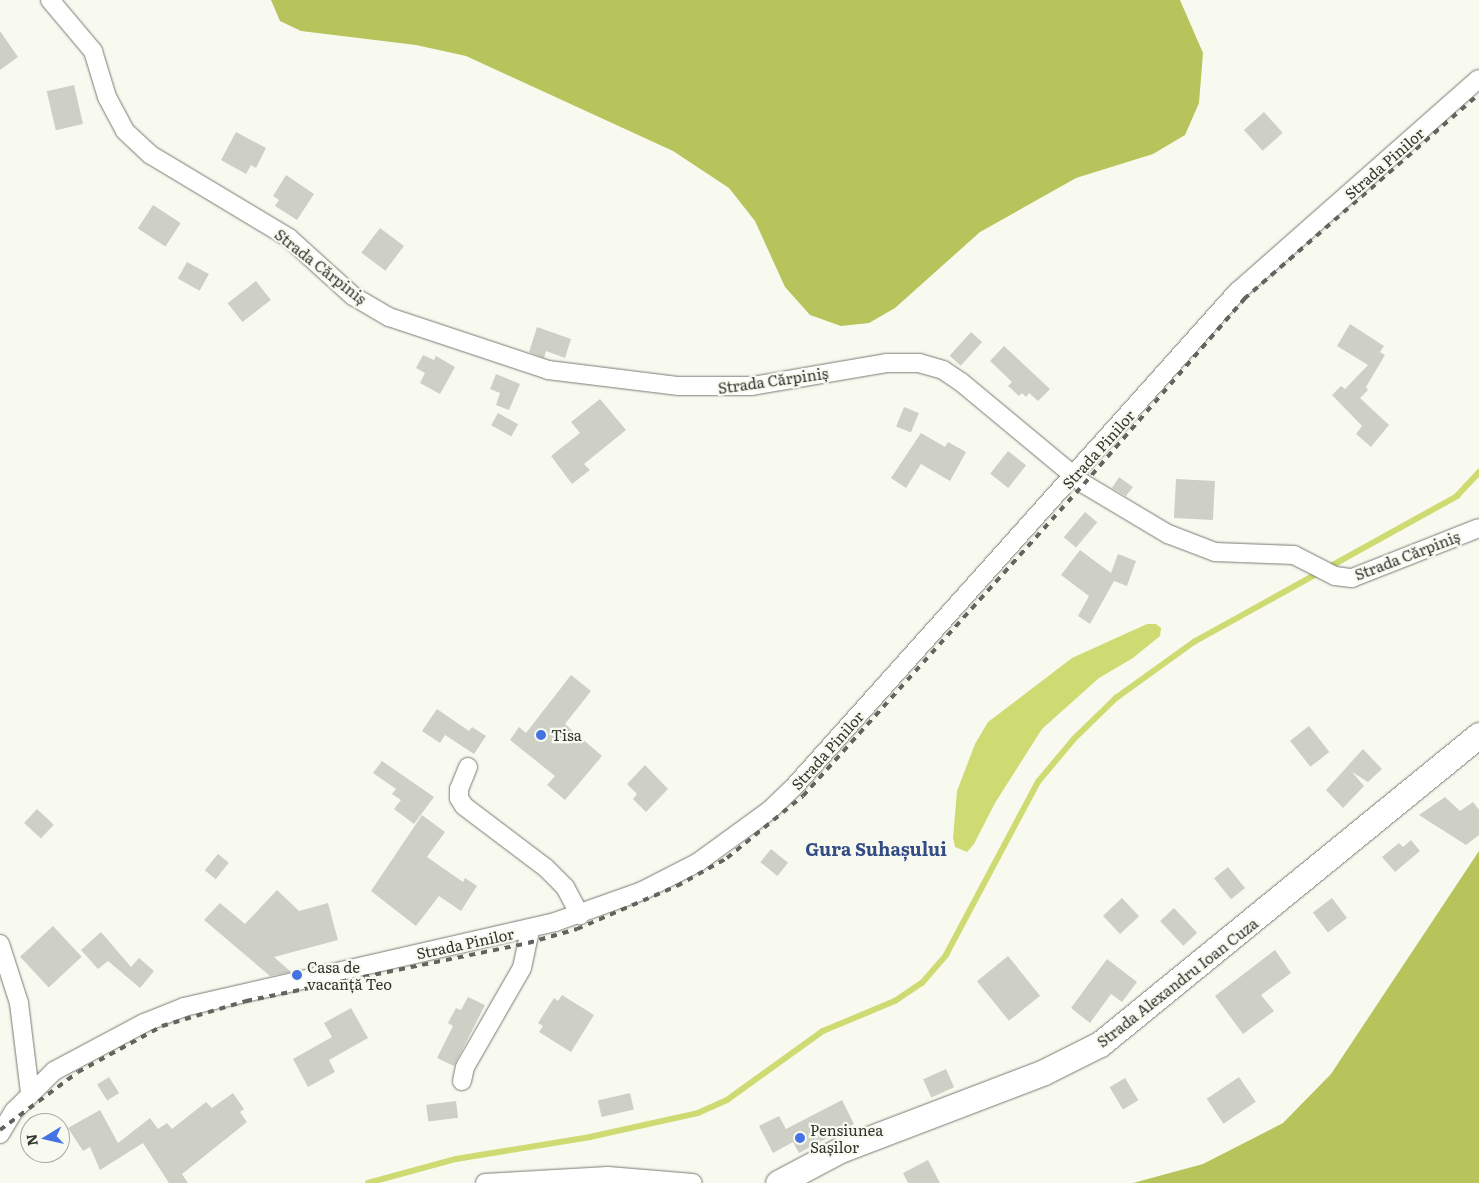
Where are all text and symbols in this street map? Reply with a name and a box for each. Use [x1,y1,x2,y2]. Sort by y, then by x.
street label: Strada Pinilor [1341,124,1427,202]
street label: Strada Cărpiniș [272,225,370,307]
street label: Strada Cărpiniș [717,363,829,397]
street label: Strada Pinilor [1058,406,1138,492]
street label: Strada Cărpiniș [1352,527,1462,583]
street label: Strada Pinilor [787,707,867,793]
place label: Tisa [551,726,582,744]
marker: Tisa [535,729,547,741]
district label: Gura Suhașului [805,838,947,860]
street label: Strada Alexandru Ioan Cuza [1093,914,1261,1050]
street label: Strada Pinilor [414,924,516,962]
place label: Casa de vacanță Teo [307,957,392,992]
marker: Casa de vacanță Teo [291,969,303,981]
north arrow [20,1113,70,1163]
place label: Pensiunea Sașilor [810,1120,883,1155]
marker: Pensiunea Sașilor [794,1132,806,1144]
text: N [20,1133,42,1148]

